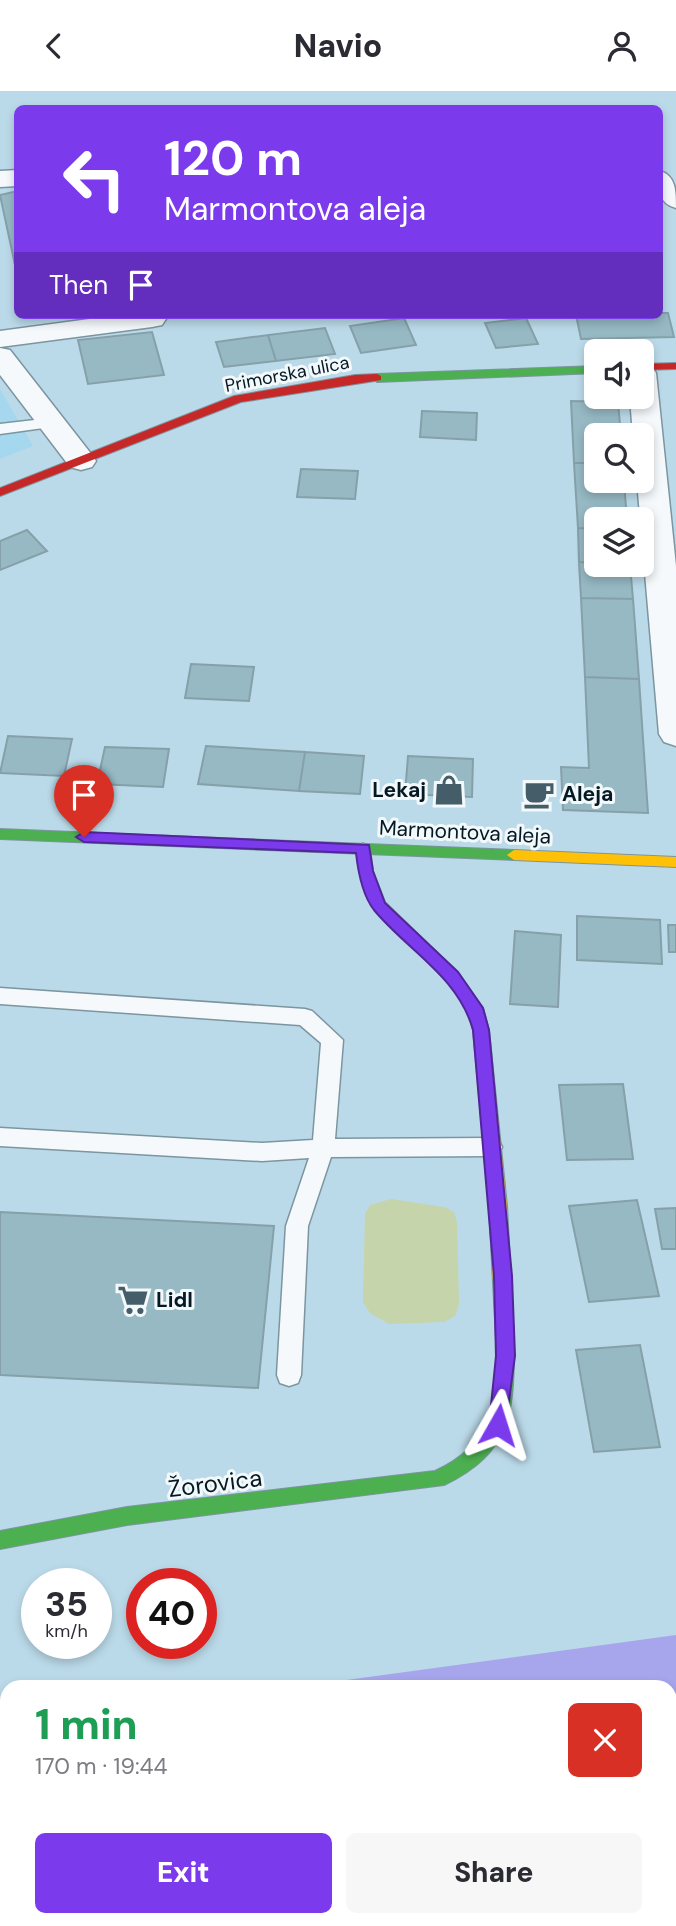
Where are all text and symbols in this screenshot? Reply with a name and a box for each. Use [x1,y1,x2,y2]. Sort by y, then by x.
text: Navio [294,25,382,67]
icon: back [35,27,73,65]
icon: person [603,27,641,65]
text: 120 m [164,126,302,190]
icon: left [49,133,140,224]
text: Marmontova aleja [164,188,426,230]
icon: arrive [122,266,160,304]
text: Then [49,268,108,302]
map controls [584,339,654,577]
button: sound [584,339,654,409]
street label: Primorska ulica [223,350,351,398]
button: search [584,423,654,493]
button: layers [584,507,654,577]
pin [54,765,114,837]
shop icon: Lekaj [432,773,466,807]
icon: arrive [65,776,103,814]
place label: Lekaj [372,776,426,804]
cafe icon: Aleja [522,777,556,811]
place label: Aleja [562,780,613,808]
street label: Marmontova aleja [378,814,552,850]
supermarket icon: Lidl [116,1283,150,1317]
place label: Lidl [156,1286,193,1314]
position arrow [461,1388,535,1462]
street label: Žorovica [166,1462,264,1504]
speed limit sign: 40 [126,1568,217,1659]
text: 35 [45,1581,88,1627]
text: km/h [45,1619,88,1643]
text: 1 min [35,1697,138,1752]
button: close [568,1703,642,1777]
text: 170 m · 19:44 [35,1751,167,1781]
button: Exit [35,1833,332,1913]
button: Share [346,1833,642,1913]

